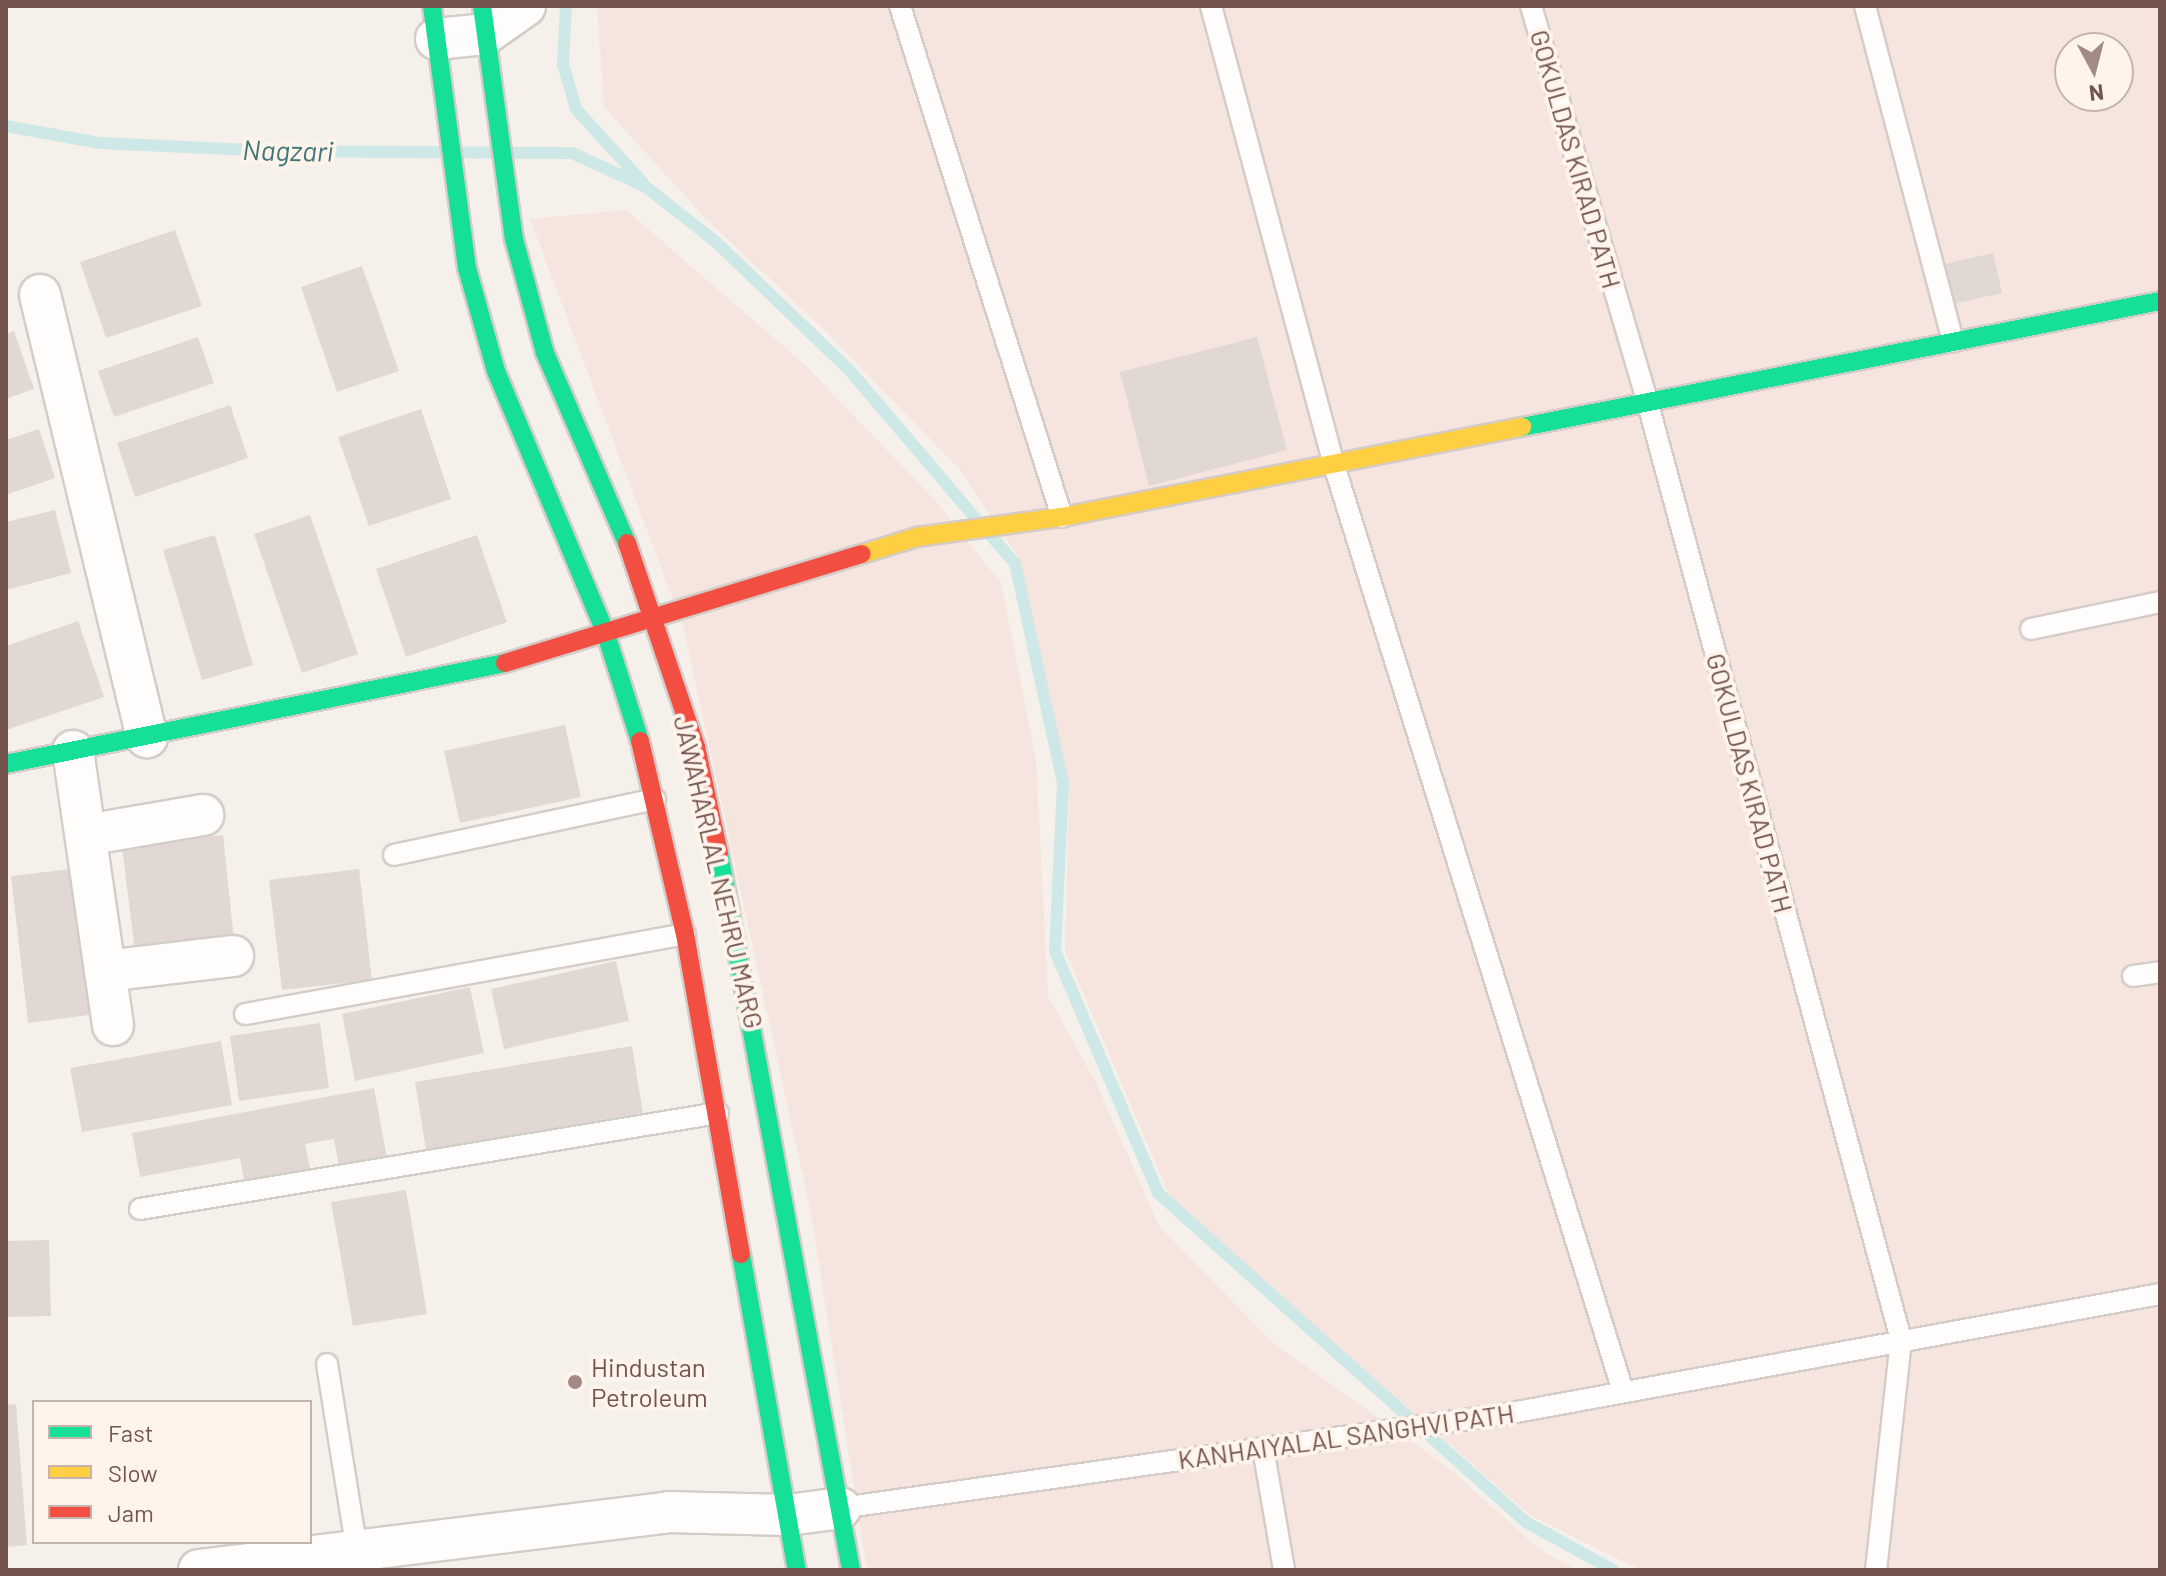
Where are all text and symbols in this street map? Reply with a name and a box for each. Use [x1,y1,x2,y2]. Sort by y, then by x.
street label: GOKULDAS KIRAD PATH [1524,26,1628,292]
north arrow [2054,32,2134,112]
text: N [2088,80,2106,108]
water label: Nagzari [242,132,334,168]
street label: GOKULDAS KIRAD PATH [1700,650,1800,916]
street label: JAWAHARLAL NEHRU MARG [668,713,770,1031]
place label: Hindustan Petroleum [591,1351,708,1412]
marker: Hindustan Petroleum [566,1373,584,1391]
street label: KANHAIYALAL SANGHVI PATH [1176,1397,1516,1475]
legend [32,1400,312,1544]
text: Fast [108,1418,153,1447]
text: Slow [108,1458,157,1487]
text: Jam [108,1498,154,1527]

